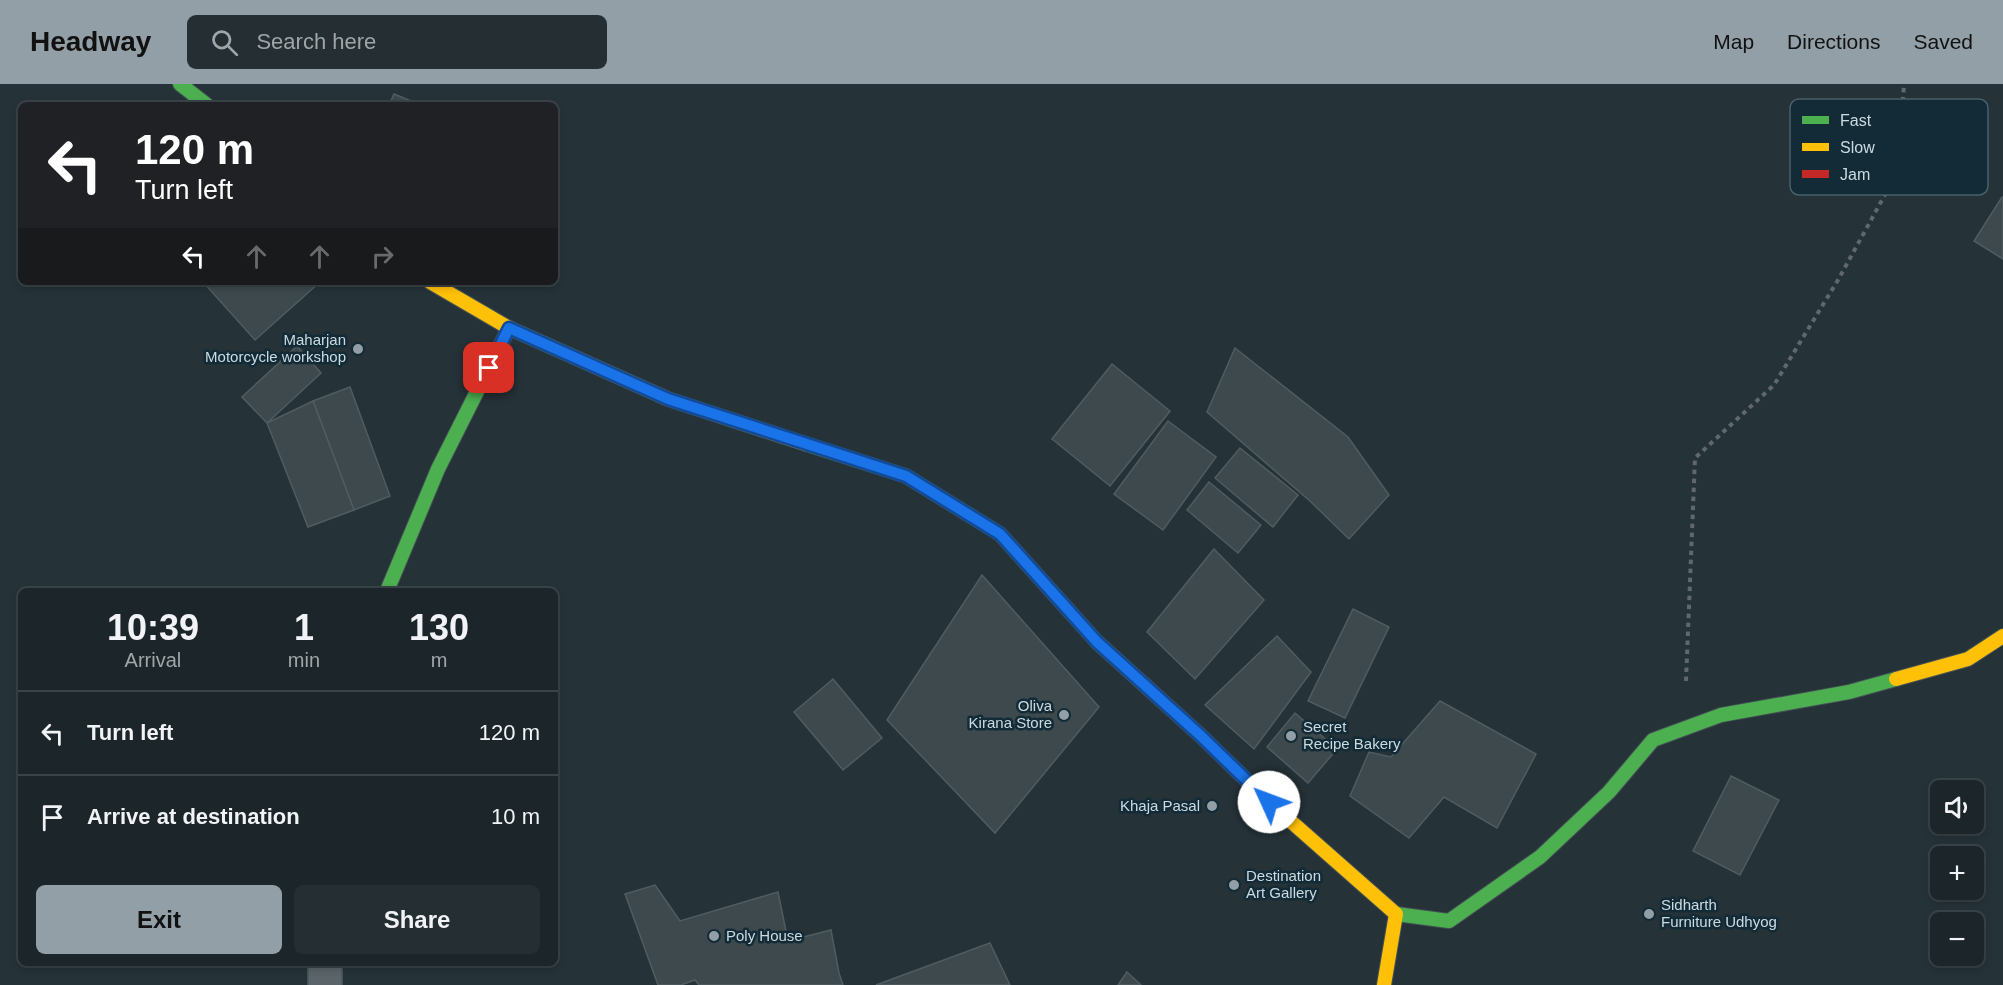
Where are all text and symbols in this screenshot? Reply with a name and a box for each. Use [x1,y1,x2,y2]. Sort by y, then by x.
search box [187,15,607,69]
text: Headway [30,26,151,57]
icon: search [208,26,241,59]
text: Search here [256,29,376,54]
text: Map [1713,30,1754,53]
text: Directions [1787,30,1880,53]
text: Saved [1913,30,1973,53]
legend [1790,99,1988,195]
text: Fast [1840,112,1872,129]
icon: left [36,126,114,204]
text: 120 m [135,126,254,173]
text: Slow [1840,139,1875,156]
text: Jam [1840,166,1870,183]
text: Turn left [135,175,233,205]
icon: left [177,240,210,273]
icon: ahead [240,240,273,273]
icon: ahead [303,240,336,273]
icon: right [366,240,399,273]
place label: Maharjan Motorcycle workshop [205,331,346,365]
marker: Maharjan Motorcycle workshop [351,342,365,356]
pin [463,342,514,393]
icon: arrive [472,351,505,384]
text: 10:39 [107,607,199,648]
text: 1 [294,607,314,648]
text: 130 [409,607,469,648]
text: Arrival [125,649,181,671]
text: min [288,649,320,671]
text: m [431,649,447,671]
place label: Oliva Kirana Store [969,697,1053,731]
marker: Oliva Kirana Store [1057,708,1071,722]
icon: left [36,717,69,750]
place label: Secret Recipe Bakery [1303,718,1401,752]
text: Turn left [87,720,173,745]
text: 120 m [479,720,540,745]
marker: Secret Recipe Bakery [1284,729,1298,743]
position arrow [1237,770,1301,834]
map controls [1930,780,1984,966]
button: sound [1930,780,1984,834]
place label: Khaja Pasal [1120,797,1200,814]
marker: Khaja Pasal [1205,799,1219,813]
icon: arrive [36,801,69,834]
text: Arrive at destination [87,804,300,829]
text: 10 m [491,804,540,829]
button: + [1930,846,1984,900]
place label: Destination Art Gallery [1246,867,1321,901]
marker: Destination Art Gallery [1227,878,1241,892]
button: Exit [36,885,282,954]
button: Share [294,885,540,954]
place label: Sidharth Furniture Udhyog [1661,896,1777,930]
marker: Sidharth Furniture Udhyog [1642,907,1656,921]
button: − [1930,912,1984,966]
place label: Poly House [726,927,803,944]
marker: Poly House [707,929,721,943]

